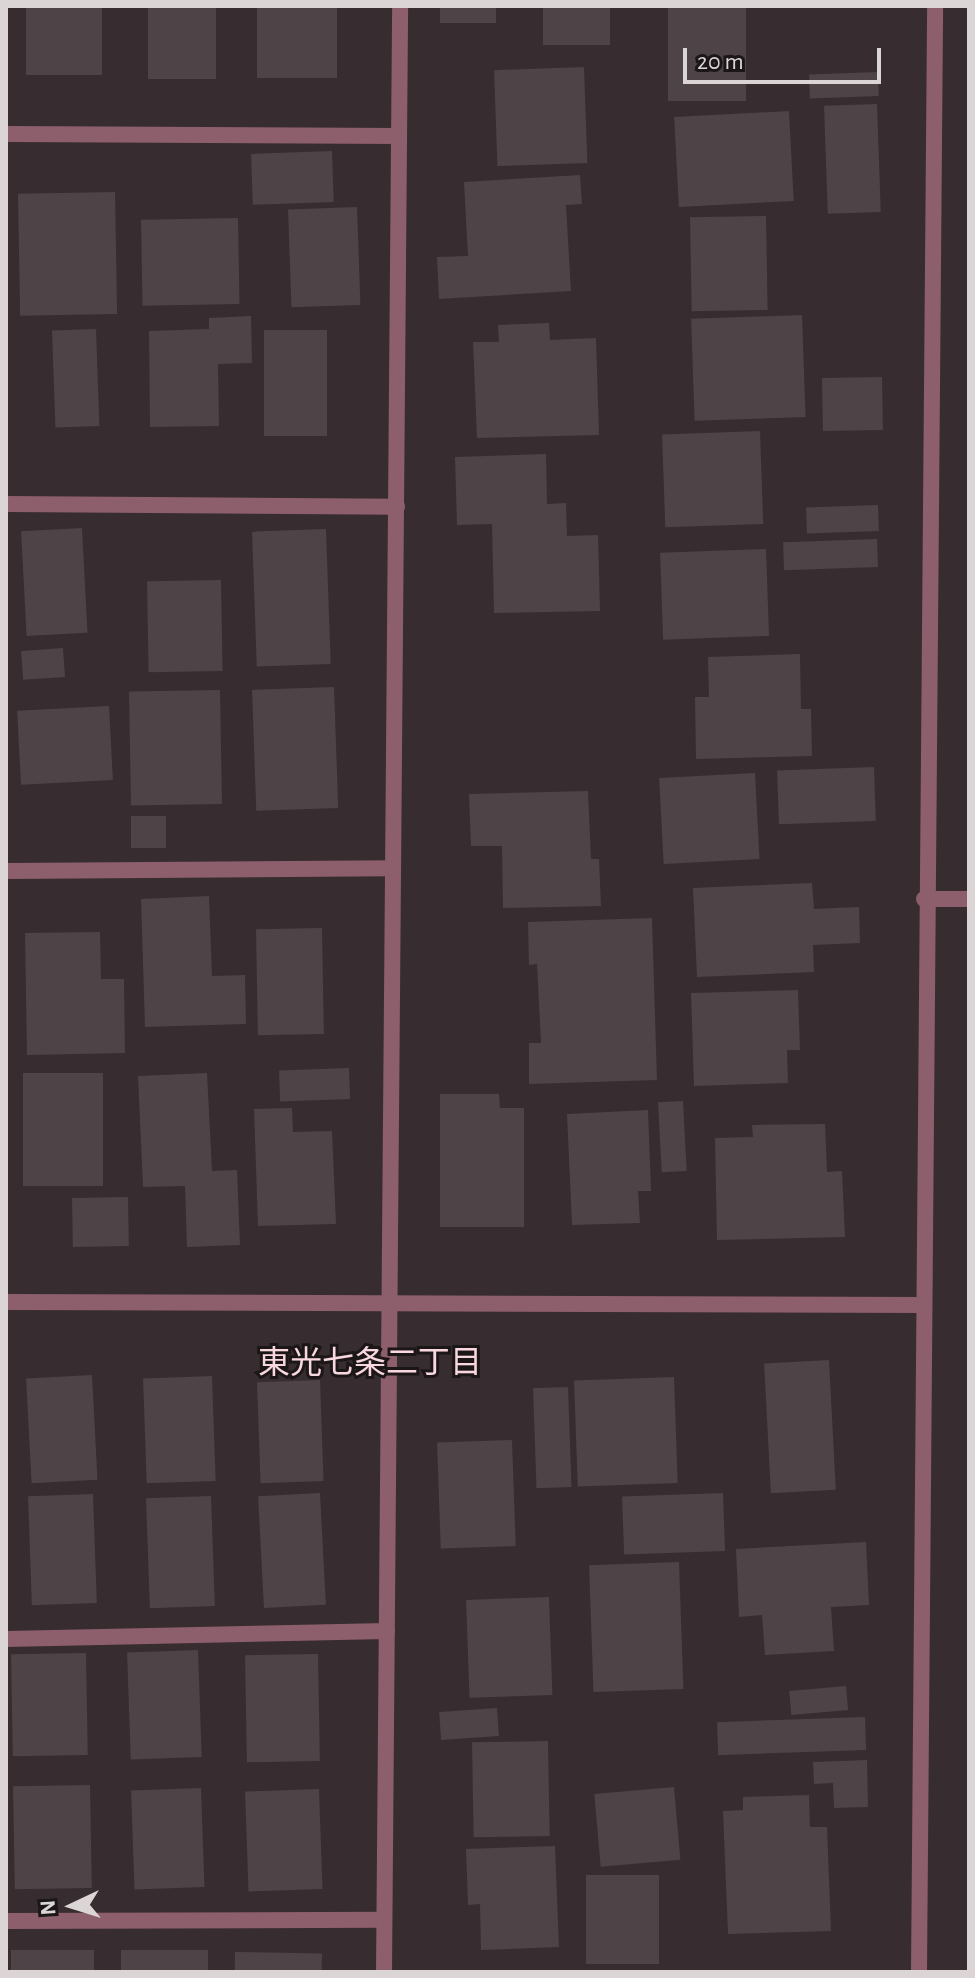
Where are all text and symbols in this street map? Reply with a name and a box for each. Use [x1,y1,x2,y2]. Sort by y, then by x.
scale bar [687,32,885,82]
text: 20 m [697,50,744,74]
district label: 東光七条二丁目 [258,1344,482,1382]
north arrow [32,1866,112,1946]
text: N [37,1899,60,1916]

